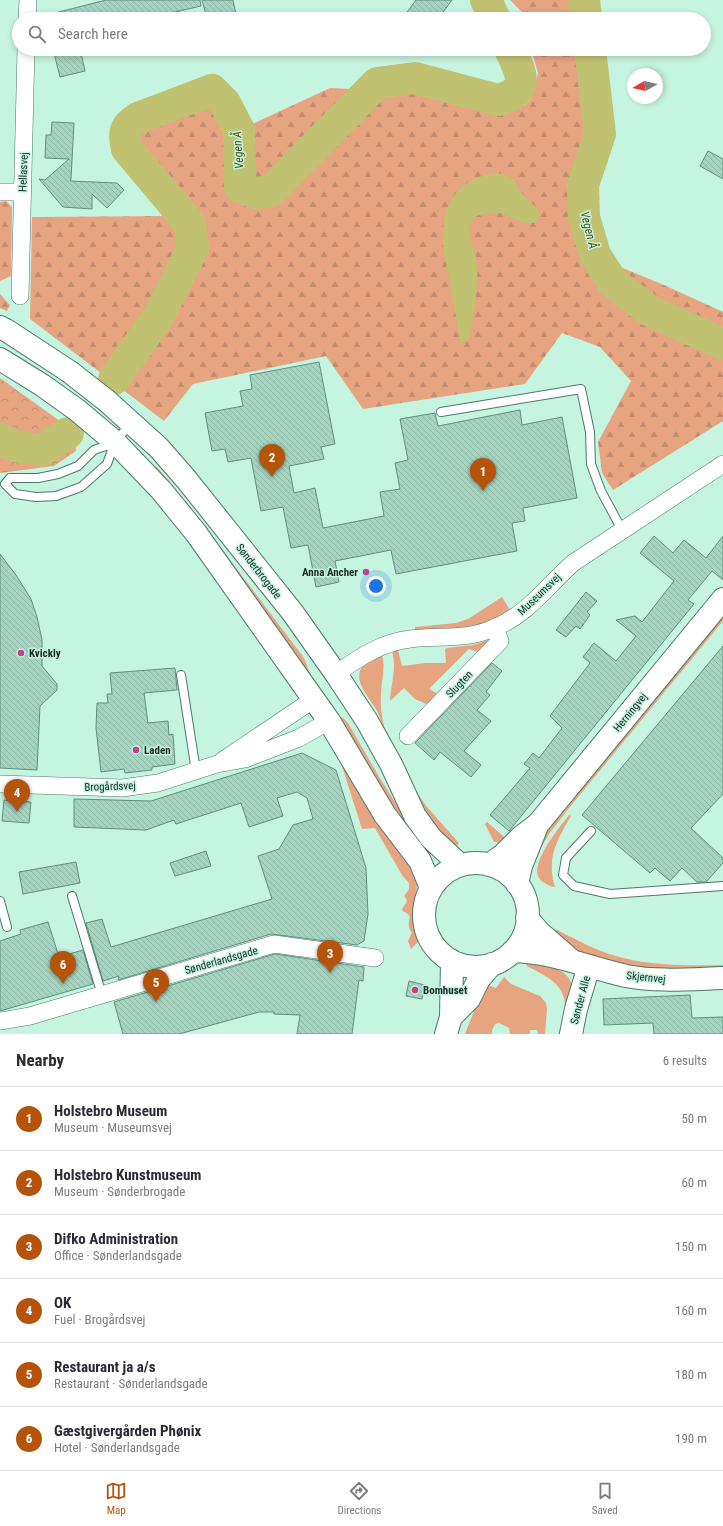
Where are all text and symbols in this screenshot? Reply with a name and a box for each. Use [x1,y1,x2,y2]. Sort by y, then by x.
search box [12,12,711,56]
icon: search [26,23,48,45]
text: Search here [58,25,128,43]
north arrow [627,68,663,104]
water label: Vegen Å [229,131,246,170]
street label: Hellasvej [16,152,31,192]
water label: Vegen Å [578,210,601,250]
pin: 2 [259,444,285,477]
pin: 1 [470,458,496,491]
street label: Sønderbrogade [233,541,284,601]
place label: Anna Ancher [302,566,358,579]
marker: Anna Ancher [361,567,371,577]
street label: Museumsvej [515,571,564,618]
your location [366,576,386,596]
place label: Kvickly [29,647,61,660]
marker: Kvickly [16,648,26,658]
street label: Slugten [443,668,475,701]
street label: Herningvej [611,690,650,734]
place label: Laden [144,744,171,757]
marker: Laden [131,745,141,755]
pin: 4 [4,779,30,812]
street label: Brogårdsvej [84,779,136,794]
pin: 3 [317,940,343,973]
street label: Sønderlandsgade [183,944,259,977]
pin: 6 [50,951,76,984]
pin: 5 [143,969,169,1002]
street label: Skjernvej [626,969,666,986]
street label: Sønder Alle [568,975,593,1026]
place label: Bomhuset [423,984,468,997]
marker: Bomhuset [410,985,420,995]
text: Nearby [16,1050,64,1070]
text: 6 results [663,1053,707,1068]
text: Holstebro Museum [54,1102,167,1120]
text: 1 [26,1111,32,1126]
text: 50 m [681,1111,707,1126]
text: Museum · Museumsvej [54,1120,172,1135]
text: Holstebro Kunstmuseum [54,1166,201,1184]
text: 2 [26,1175,32,1190]
text: 60 m [681,1175,707,1190]
text: Museum · Sønderbrogade [54,1184,185,1199]
text: Difko Administration [54,1230,178,1248]
text: 3 [26,1239,32,1254]
text: 150 m [675,1239,707,1254]
text: Office · Sønderlandsgade [54,1248,182,1263]
text: OK [54,1294,71,1312]
text: 4 [26,1303,32,1318]
text: 160 m [675,1303,707,1318]
text: Fuel · Brogårdsvej [54,1312,145,1327]
text: Restaurant ja a/s [54,1358,156,1376]
text: 5 [26,1367,32,1382]
text: 180 m [675,1367,707,1382]
text: Restaurant · Sønderlandsgade [54,1376,208,1391]
text: Gæstgivergården Phønix [54,1422,201,1440]
text: 6 [26,1431,32,1446]
text: 190 m [675,1431,707,1446]
text: Hotel · Sønderlandsgade [54,1440,180,1455]
tab: Map [105,1480,127,1517]
tab: Directions [337,1480,381,1517]
tab: Saved [592,1480,618,1517]

